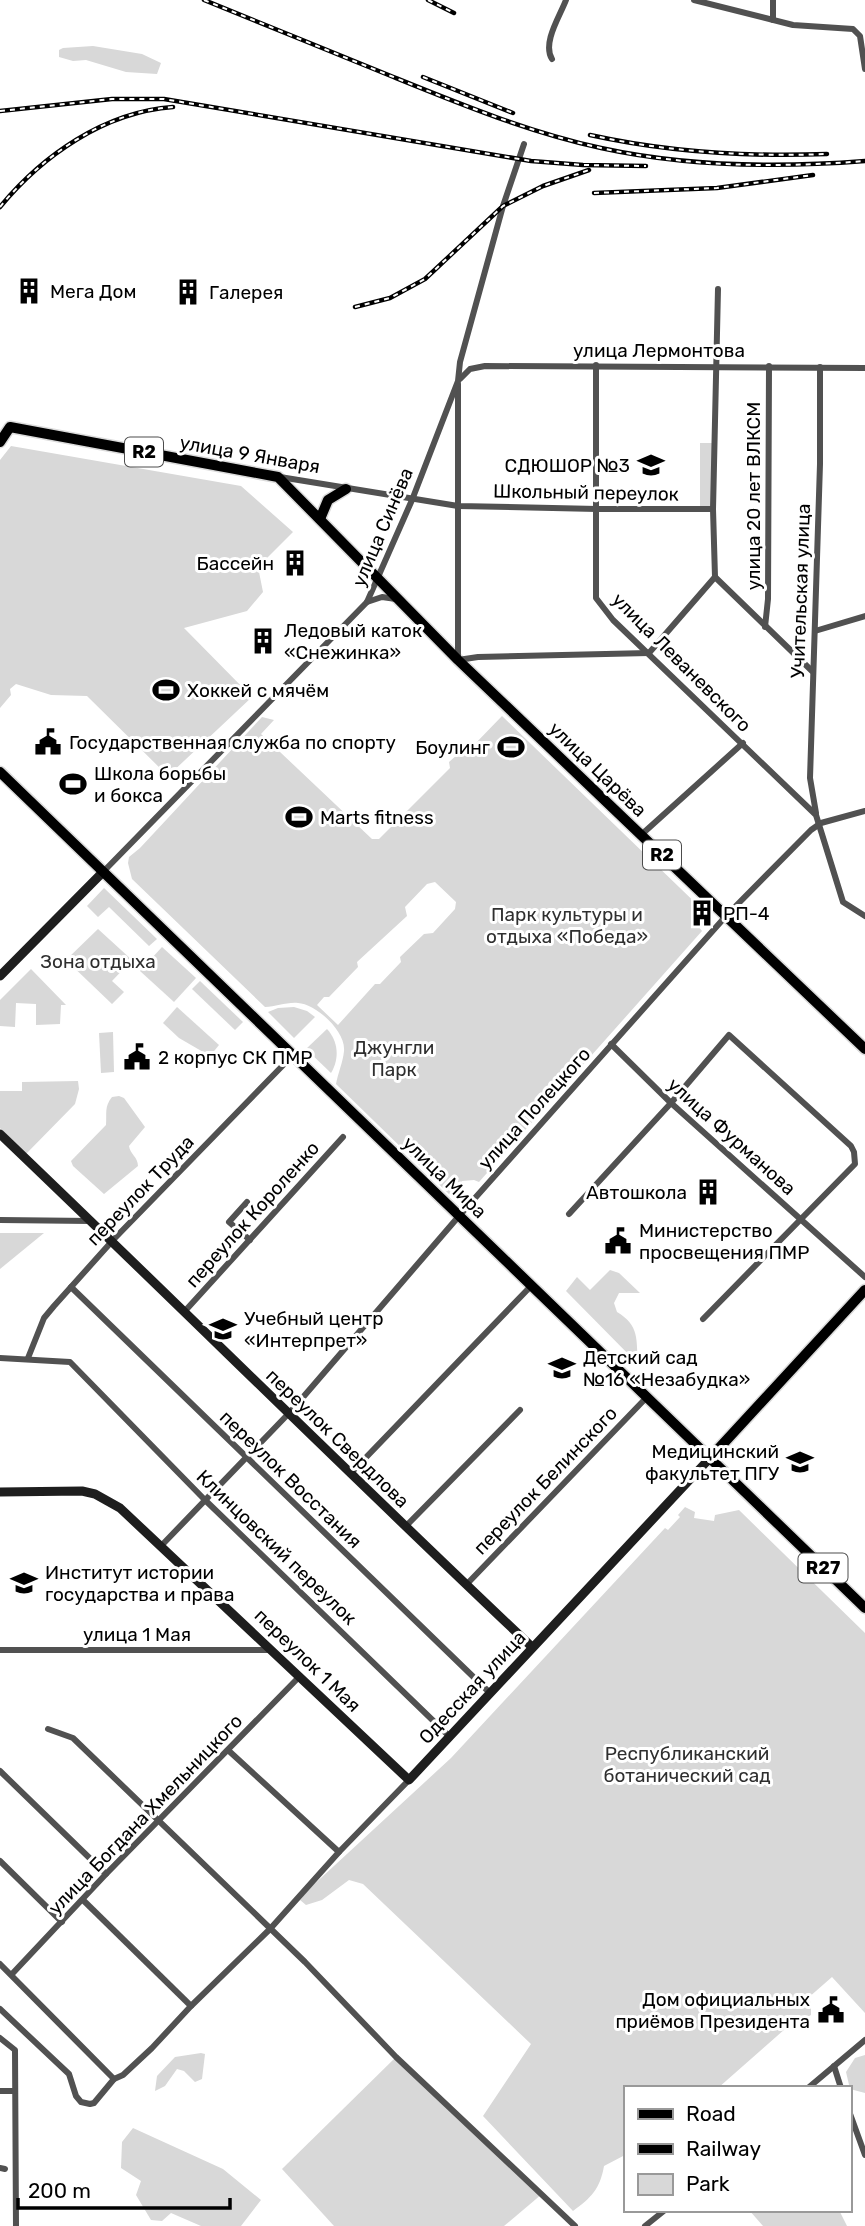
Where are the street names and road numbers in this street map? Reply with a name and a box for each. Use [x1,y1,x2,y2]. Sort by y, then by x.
street label: улица Лермонтова [573,339,745,362]
street label: улица 20 лет ВЛКСМ [742,402,765,590]
street label: улица 9 Января [178,431,322,478]
road number: R2 [125,438,163,466]
street label: улица Синёва [347,464,418,590]
street label: Школьный переулок [493,479,679,506]
street label: Учительская улица [786,503,815,679]
street label: улица Леваневского [607,588,756,737]
street label: улица Царёва [544,717,651,822]
road number: R2 [643,840,681,870]
street label: улица Полецкого [473,1042,595,1174]
street label: улица Фурманова [663,1073,800,1200]
street label: переулок Труда [82,1130,199,1250]
street label: улица Мира [398,1132,491,1223]
street label: переулок Короленко [181,1137,324,1292]
street label: переулок Свердлова [261,1364,414,1513]
street label: переулок Белинского [469,1402,622,1559]
street label: переулок Восстания [215,1406,366,1553]
street label: Клинцовский переулок [192,1465,361,1630]
road number: R27 [798,1554,848,1582]
street label: переулок 1 Мая [250,1604,366,1717]
street label: улица 1 Мая [83,1623,191,1646]
street label: Одесская улица [414,1626,531,1749]
street label: улица Богдана Хмельницкого [43,1709,247,1919]

